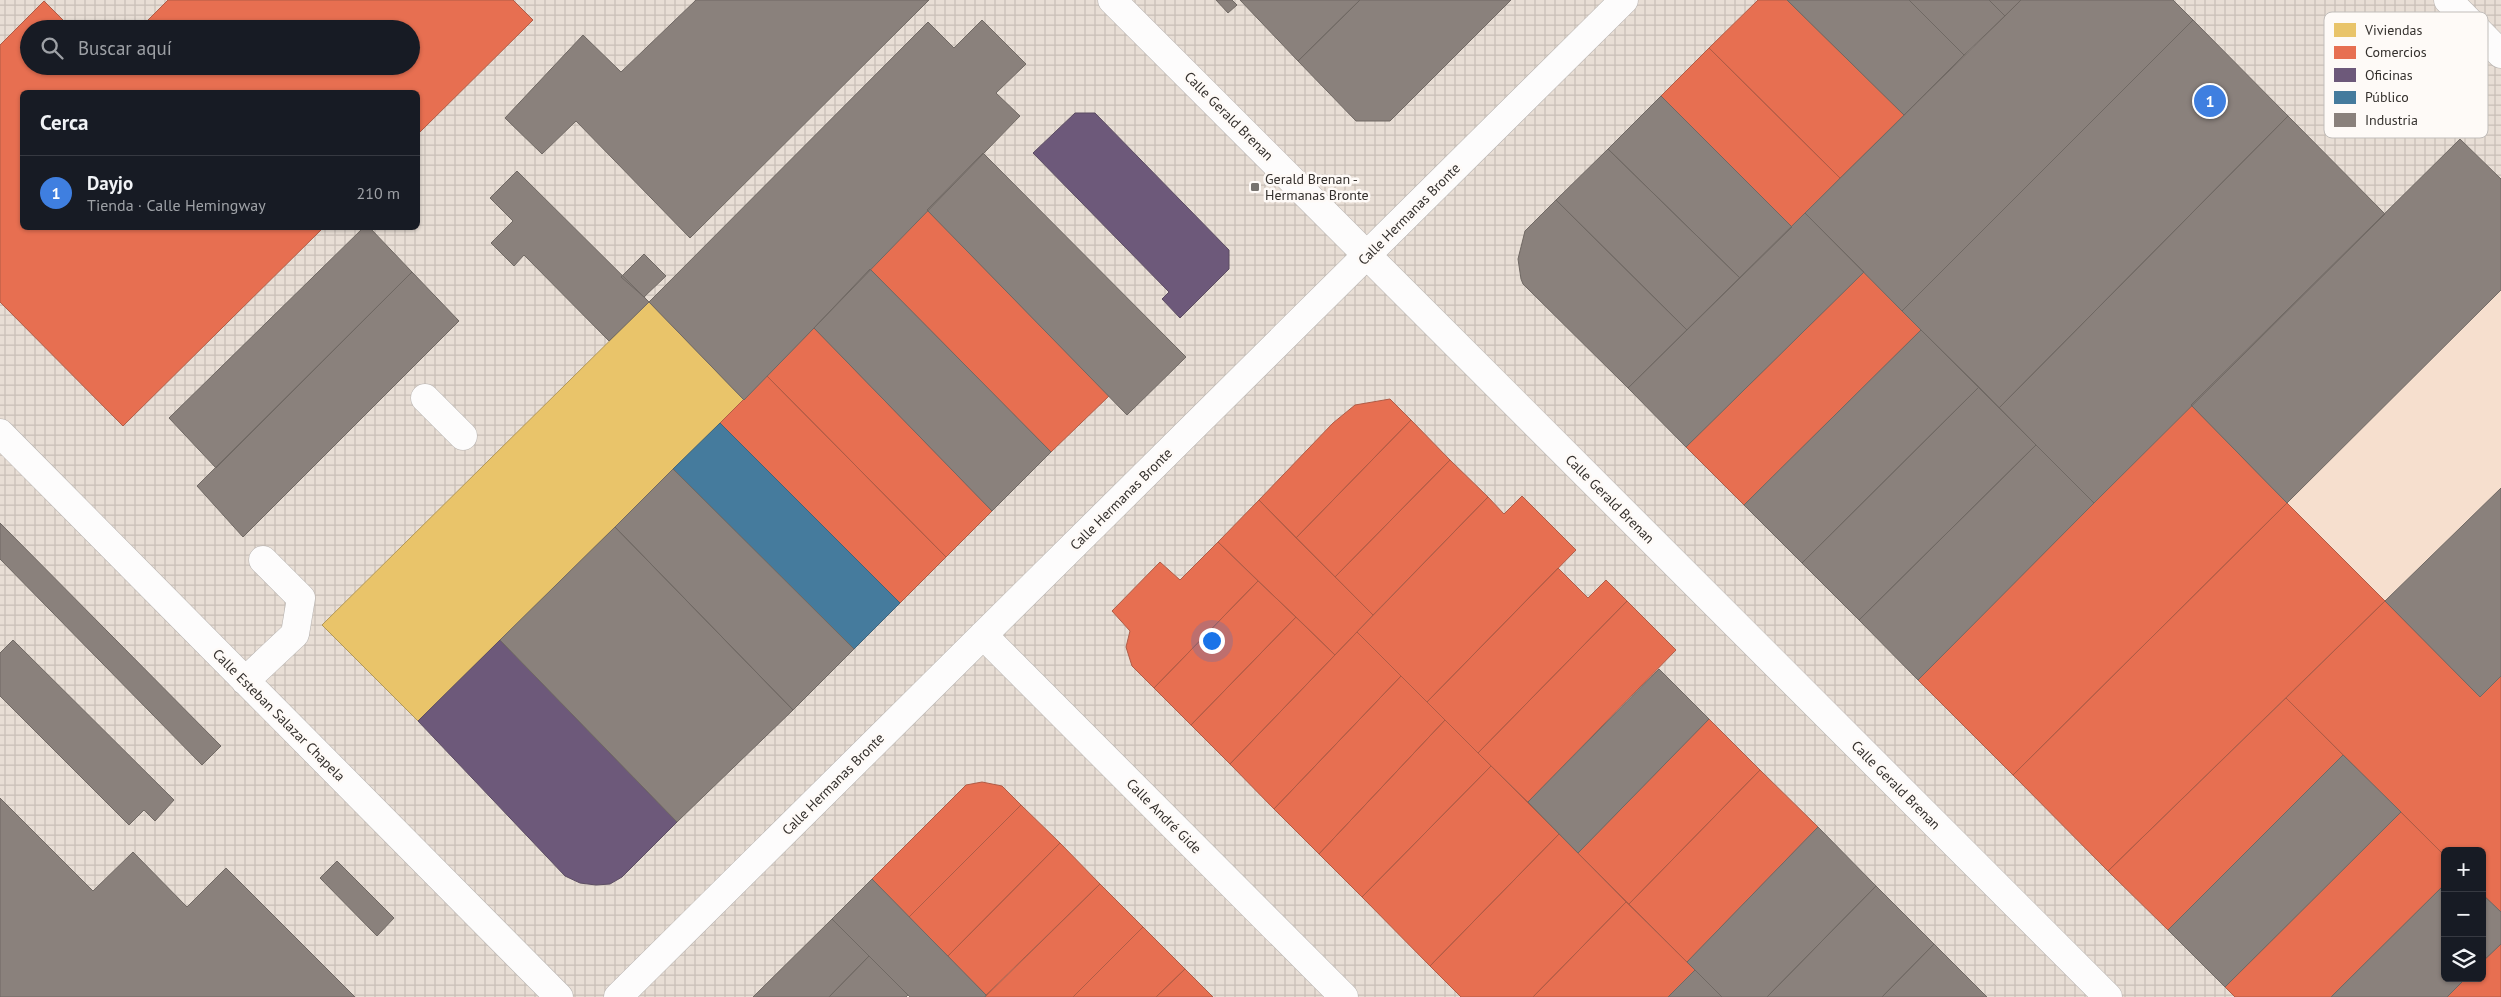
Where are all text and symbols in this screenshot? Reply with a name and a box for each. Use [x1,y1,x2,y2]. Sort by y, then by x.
legend [2324,12,2488,138]
search box [20,20,420,75]
text: Viviendas [2364,21,2422,39]
icon: search [38,34,66,62]
text: Buscar aquí [78,36,172,60]
text: Comercios [2365,43,2427,61]
text: Oficinas [2365,66,2413,84]
street label: Calle Gerald Brenan [1181,68,1277,164]
pin: 1 [2194,82,2226,120]
text: Público [2365,88,2409,106]
text: Cerca [40,109,89,136]
text: Industria [2365,111,2418,129]
street label: Calle Hermanas Bronte [1354,159,1464,269]
place label: Gerald Brenan - Hermanas Bronte [1265,170,1369,204]
text: Dayjo [87,171,133,195]
marker: Gerald Brenan - Hermanas Bronte [1249,181,1261,193]
text: 1 [51,183,61,203]
text: 210 m [357,183,400,203]
text: Tienda · Calle Hemingway [87,195,266,215]
street label: Calle Hermanas Bronte [1066,444,1176,554]
street label: Calle Gerald Brenan [1562,451,1658,547]
your location [1199,628,1225,654]
street label: Calle Esteban Salazar Chapela [209,645,349,785]
street label: Calle Hermanas Bronte [778,729,888,839]
street label: Calle Gerald Brenan [1848,737,1944,833]
street label: Calle André Gide [1123,775,1205,857]
map controls [2441,847,2486,982]
button: + [2441,847,2486,892]
button: − [2441,892,2486,937]
button: layers [2441,937,2486,982]

